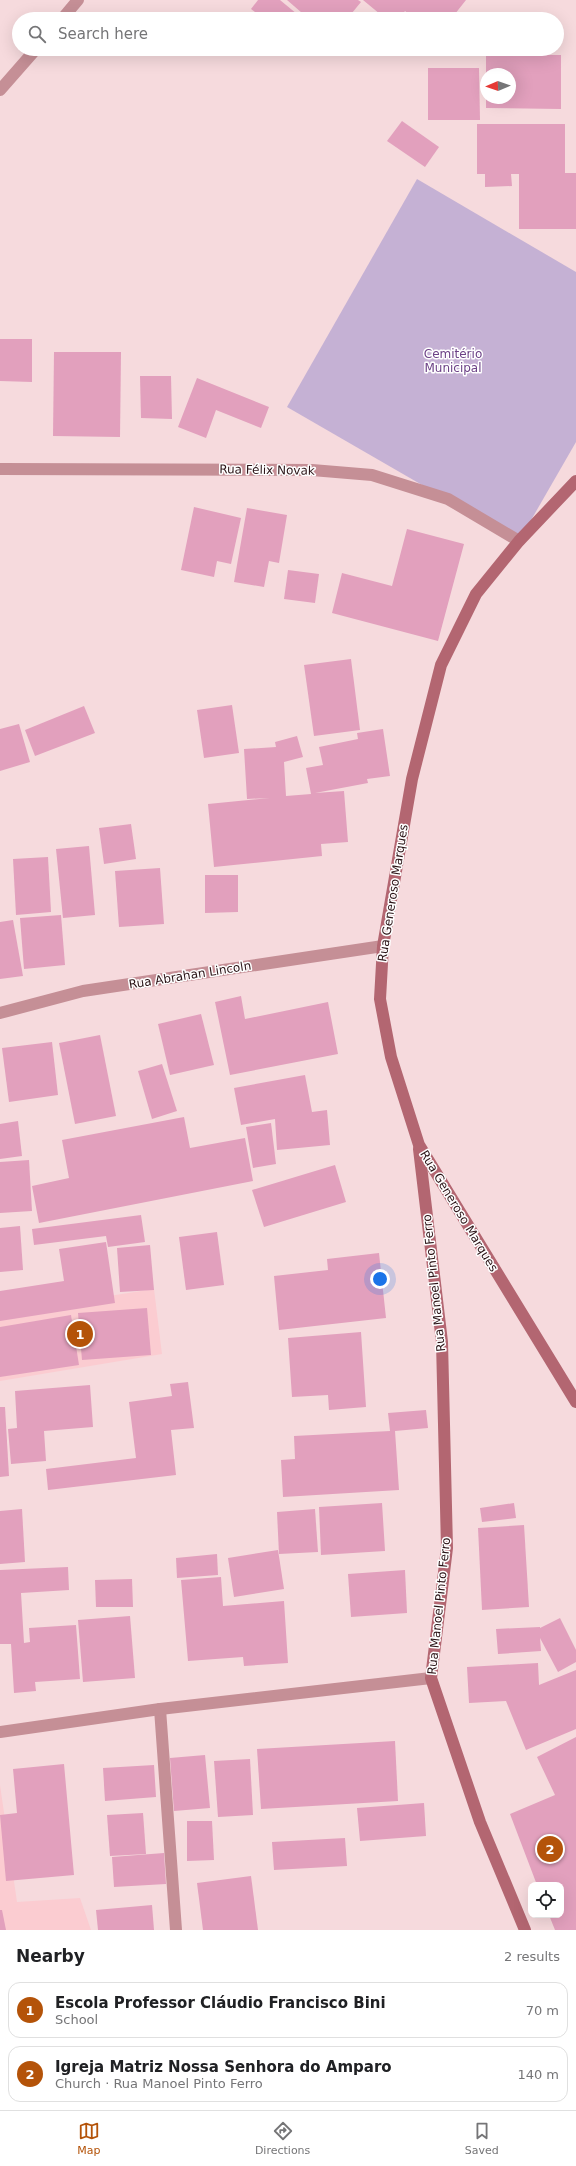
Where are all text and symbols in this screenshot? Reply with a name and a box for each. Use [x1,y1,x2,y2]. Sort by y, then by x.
search box [12,12,564,56]
icon: search [26,23,48,45]
text: Search here [58,25,148,43]
north arrow [480,68,516,104]
park label: Cemitério Municipal [424,347,482,375]
street label: Rua Félix Novak [219,462,315,478]
street label: Rua Generoso Marques [375,823,411,963]
street label: Rua Abrahan Lincoln [128,958,252,992]
street label: Rua Generoso Marques [417,1148,501,1274]
street label: Rua Manoel Pinto Ferro [420,1214,448,1352]
your location [370,1269,390,1289]
pin: 1 [67,1319,93,1349]
street label: Rua Manoel Pinto Ferro [425,1537,453,1675]
pin: 2 [537,1834,563,1864]
map controls [528,1882,564,1918]
button: locate [528,1882,564,1918]
text: Nearby [16,1946,85,1966]
text: 2 results [504,1949,560,1964]
text: Escola Professor Cláudio Francisco Bini [55,1994,386,2012]
text: 1 [25,2003,35,2018]
text: 70 m [526,2003,559,2018]
text: School [55,2012,98,2027]
text: Igreja Matriz Nossa Senhora do Amparo [55,2058,392,2076]
text: 2 [25,2067,35,2082]
text: 140 m [517,2067,559,2082]
text: Church · Rua Manoel Pinto Ferro [55,2076,263,2091]
tab: Map [77,2120,100,2157]
tab: Directions [255,2120,310,2157]
tab: Saved [465,2120,499,2157]

